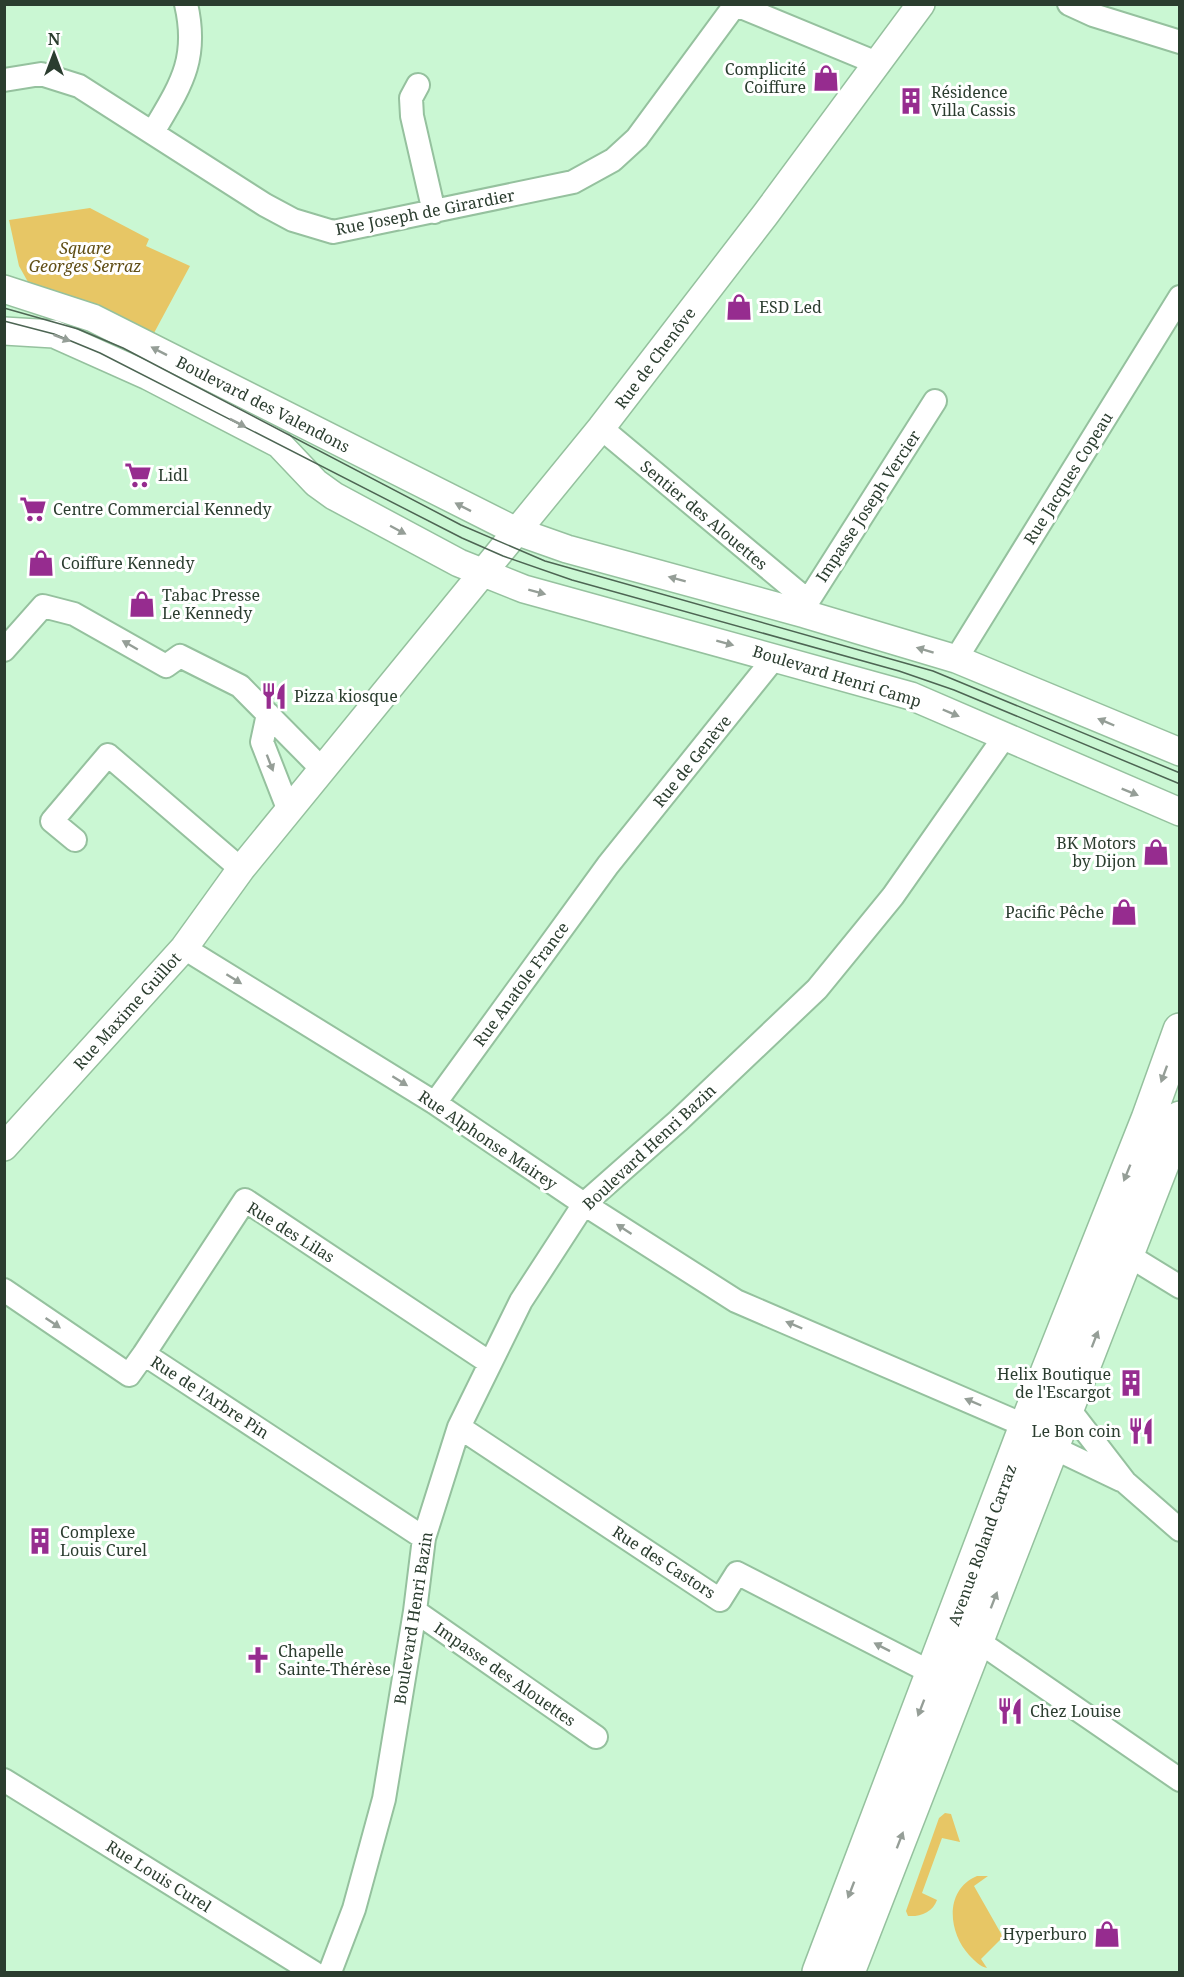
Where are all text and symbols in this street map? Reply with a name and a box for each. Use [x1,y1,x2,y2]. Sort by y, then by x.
north arrow [24,24,84,84]
text: N [48,28,61,50]
place label: Complicité Coiffure [725,58,806,98]
shop icon: Complicité Coiffure [811,63,841,93]
place label: Résidence Villa Cassis [931,81,1016,121]
building icon: Résidence Villa Cassis [896,86,926,116]
street label: Rue Joseph de Girardier [334,184,517,240]
park label: Square Georges Serraz [29,237,141,277]
shop icon: ESD Led [724,292,754,322]
place label: ESD Led [759,296,822,318]
street label: Rue de Chenôve [610,303,700,413]
one-way arrow [53,334,71,343]
one-way arrow [150,346,167,355]
street label: Boulevard des Valendons [172,351,354,457]
street label: Rue Jacques Copeau [1018,408,1118,548]
one-way arrow [229,418,246,427]
street label: Impasse Joseph Vercier [811,425,926,586]
street label: Sentier des Alouettes [636,455,772,575]
supermarket icon: Lidl [123,460,153,490]
place label: Lidl [158,464,188,486]
supermarket icon: Centre Commercial Kennedy [18,494,48,524]
place label: Centre Commercial Kennedy [53,498,273,520]
one-way arrow [454,502,472,512]
one-way arrow [389,525,406,535]
shop icon: Coiffure Kennedy [26,548,56,578]
place label: Coiffure Kennedy [61,552,195,574]
one-way arrow [668,574,686,583]
place label: Tabac Presse Le Kennedy [162,584,260,624]
one-way arrow [528,588,546,598]
shop icon: Tabac Presse Le Kennedy [127,589,157,619]
one-way arrow [716,639,734,649]
one-way arrow [122,640,138,651]
street label: Boulevard Henri Camp [750,640,924,712]
one-way arrow [916,645,934,654]
restaurant icon: Pizza kiosque [259,681,289,711]
place label: Pizza kiosque [294,685,398,707]
one-way arrow [943,708,961,718]
street label: Rue de Genève [648,710,736,812]
one-way arrow [1097,716,1115,726]
one-way arrow [266,754,276,772]
one-way arrow [1121,787,1139,797]
place label: BK Motors by Dijon [1056,832,1136,872]
shop icon: BK Motors by Dijon [1141,837,1171,867]
shop icon: Pacific Pêche [1109,897,1139,927]
place label: Pacific Pêche [1005,901,1104,923]
street label: Rue Anatole France [468,917,574,1051]
street label: Rue Maxime Guillot [68,947,186,1075]
one-way arrow [226,973,242,984]
one-way arrow [1158,1066,1168,1084]
one-way arrow [392,1076,408,1087]
street label: Boulevard Henri Bazin [578,1079,720,1215]
street label: Rue Alphonse Mairey [414,1085,563,1195]
one-way arrow [1121,1164,1131,1182]
street label: Rue des Lilas [243,1196,339,1268]
one-way arrow [616,1224,633,1235]
one-way arrow [44,1317,60,1329]
one-way arrow [784,1320,802,1330]
one-way arrow [1091,1330,1100,1348]
street label: Rue de l'Arbre Pin [147,1350,273,1444]
place label: Helix Boutique de l'Escargot [997,1363,1111,1403]
building icon: Helix Boutique de l'Escargot [1116,1368,1146,1398]
one-way arrow [964,1398,981,1407]
restaurant icon: Le Bon coin [1126,1416,1156,1446]
place label: Le Bon coin [1032,1420,1121,1442]
street label: Avenue Roland Carraz [943,1461,1021,1629]
street label: Rue des Castors [608,1520,720,1604]
place label: Complexe Louis Curel [60,1521,147,1561]
building icon: Complexe Louis Curel [25,1526,55,1556]
street label: Boulevard Henri Bazin [388,1530,438,1706]
one-way arrow [989,1590,999,1608]
street label: Impasse des Alouettes [430,1617,580,1731]
place label: Chapelle Sainte-Thérèse [278,1640,391,1680]
one-way arrow [873,1642,890,1652]
church icon: Chapelle Sainte-Thérèse [243,1645,273,1675]
restaurant icon: Chez Louise [995,1696,1025,1726]
one-way arrow [916,1699,925,1717]
place label: Chez Louise [1030,1700,1121,1722]
one-way arrow [895,1830,905,1848]
street label: Rue Louis Curel [102,1835,216,1917]
one-way arrow [846,1881,855,1899]
shop icon: Hyperburo [1092,1919,1122,1949]
place label: Hyperburo [1003,1923,1087,1945]

